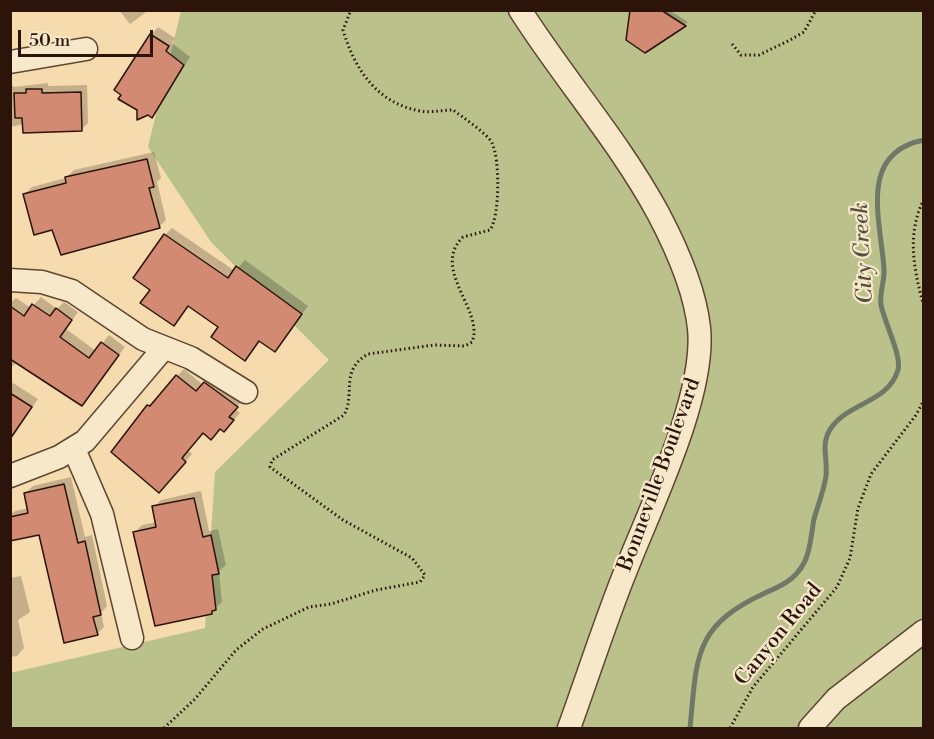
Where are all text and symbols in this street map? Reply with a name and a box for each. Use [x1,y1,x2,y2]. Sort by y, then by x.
scale bar [21,18,156,56]
text: 50 m [29,29,70,52]
water label: City Creek [848,202,880,304]
street label: Bonneville Boulevard [613,375,707,575]
street label: Canyon Road [730,579,828,691]

